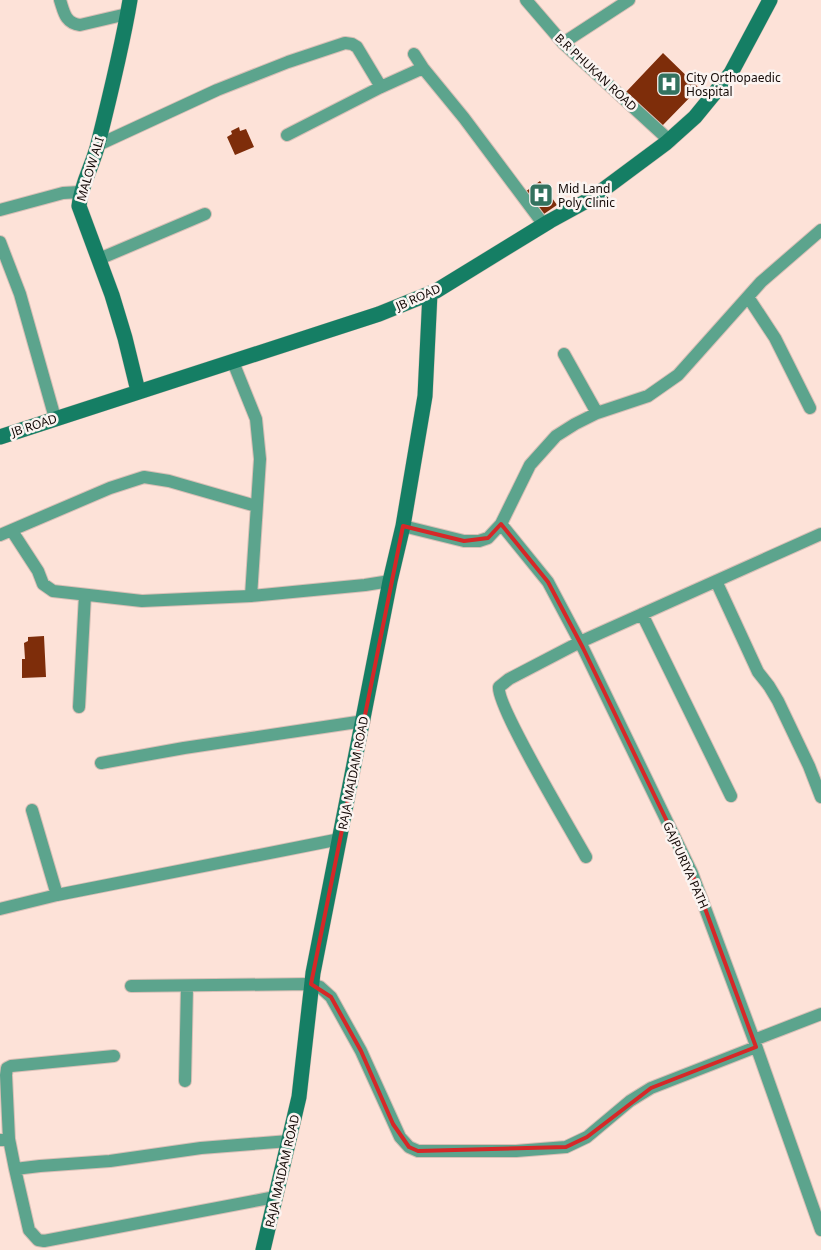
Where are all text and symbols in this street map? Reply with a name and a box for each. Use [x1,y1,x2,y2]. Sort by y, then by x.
street label: B.R PHUKAN ROAD [551,29,641,115]
place label: City Orthopaedic Hospital [686,69,781,100]
hospital icon: City Orthopaedic Hospital [656,71,682,97]
street label: MALOW ALI [72,135,108,203]
place label: Mid Land Poly Clinic [558,180,615,211]
hospital icon: Mid Land Poly Clinic [528,182,554,208]
street label: JB ROAD [392,280,443,315]
street label: JB ROAD [8,410,59,441]
street label: RAJA MAIDAM ROAD [334,714,372,831]
street label: GAJPURIYA PATH [659,819,713,911]
street label: RAJA MAIDAM ROAD [261,1113,303,1229]

